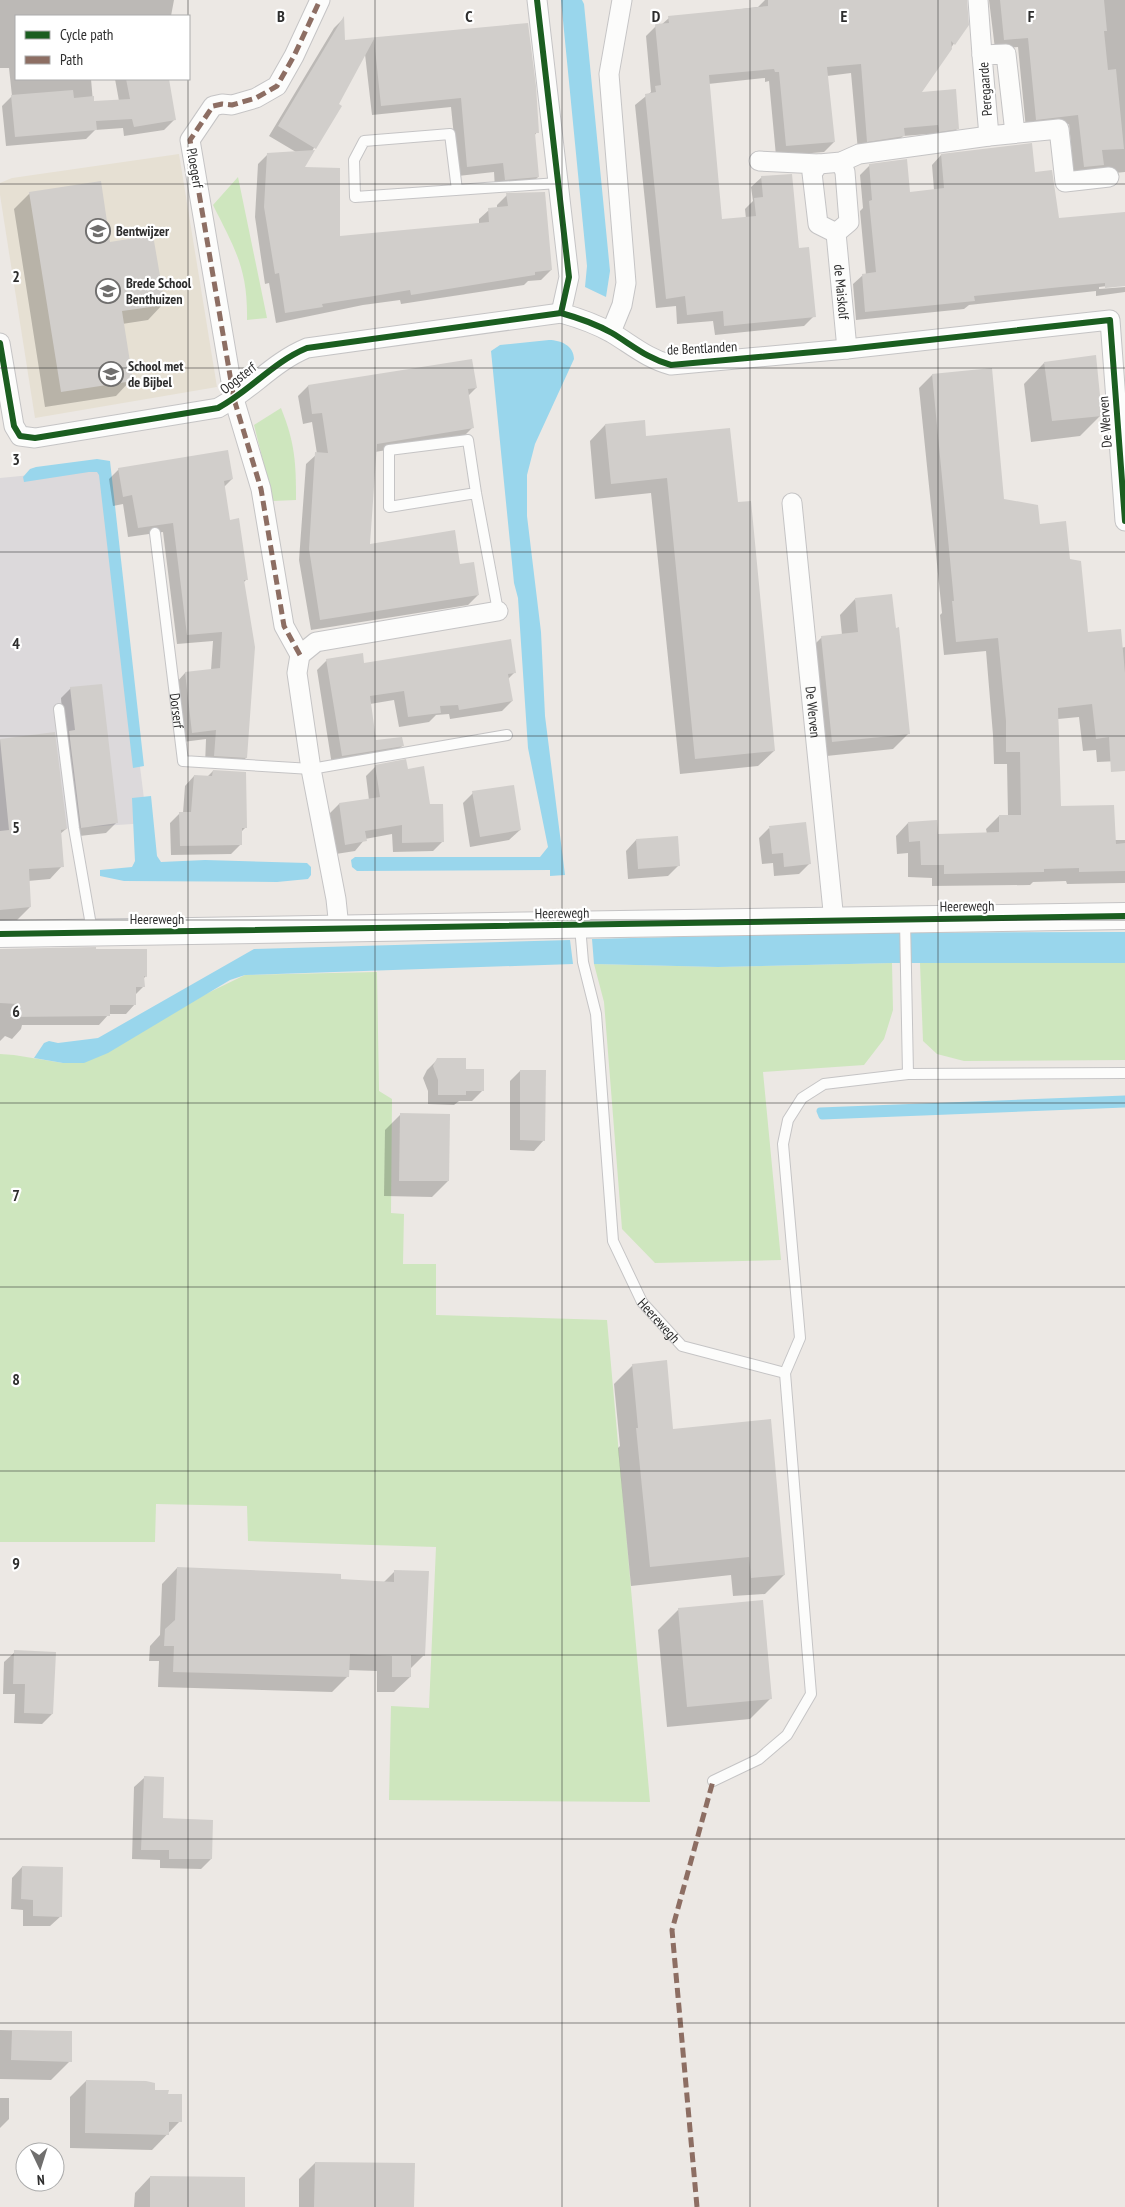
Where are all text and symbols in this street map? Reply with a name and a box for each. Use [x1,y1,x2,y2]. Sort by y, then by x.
text: B [277,6,285,26]
text: C [465,6,473,26]
text: D [652,6,661,26]
text: E [841,6,848,26]
text: F [1028,6,1035,26]
legend [15,15,190,80]
text: Cycle path [60,25,113,44]
text: Path [60,50,83,69]
street label: Peregaarde [974,61,996,117]
street label: Ploegerf [183,146,207,190]
school or university icon: Bentwijzer [85,218,111,244]
place label: Bentwijzer [116,222,170,240]
street label: de Maiskolf [830,263,853,321]
text: 2 [12,266,20,286]
place label: Brede School Benthuizen [126,274,192,308]
school or university icon: Brede School Benthuizen [95,278,121,304]
street label: de Bentlanden [666,337,738,359]
place label: School met de Bijbel [128,357,183,391]
street label: Oogsterf [216,358,260,398]
school or university icon: School met de Bijbel [98,361,124,387]
street label: De Werven [1094,396,1116,448]
text: 3 [12,449,20,469]
text: 4 [12,633,20,653]
street label: De Werven [801,685,825,739]
street label: Dorserf [166,692,188,730]
text: 5 [12,817,20,837]
street label: Heerewegh [940,897,994,915]
street label: Heerewegh [535,904,589,922]
street label: Heerewegh [130,910,184,928]
text: 6 [12,1001,20,1021]
text: 7 [12,1185,20,1205]
street label: Heerewegh [634,1294,684,1347]
text: 8 [12,1369,20,1389]
text: 9 [12,1553,20,1573]
north arrow [15,2142,65,2192]
text: N [37,2171,45,2189]

